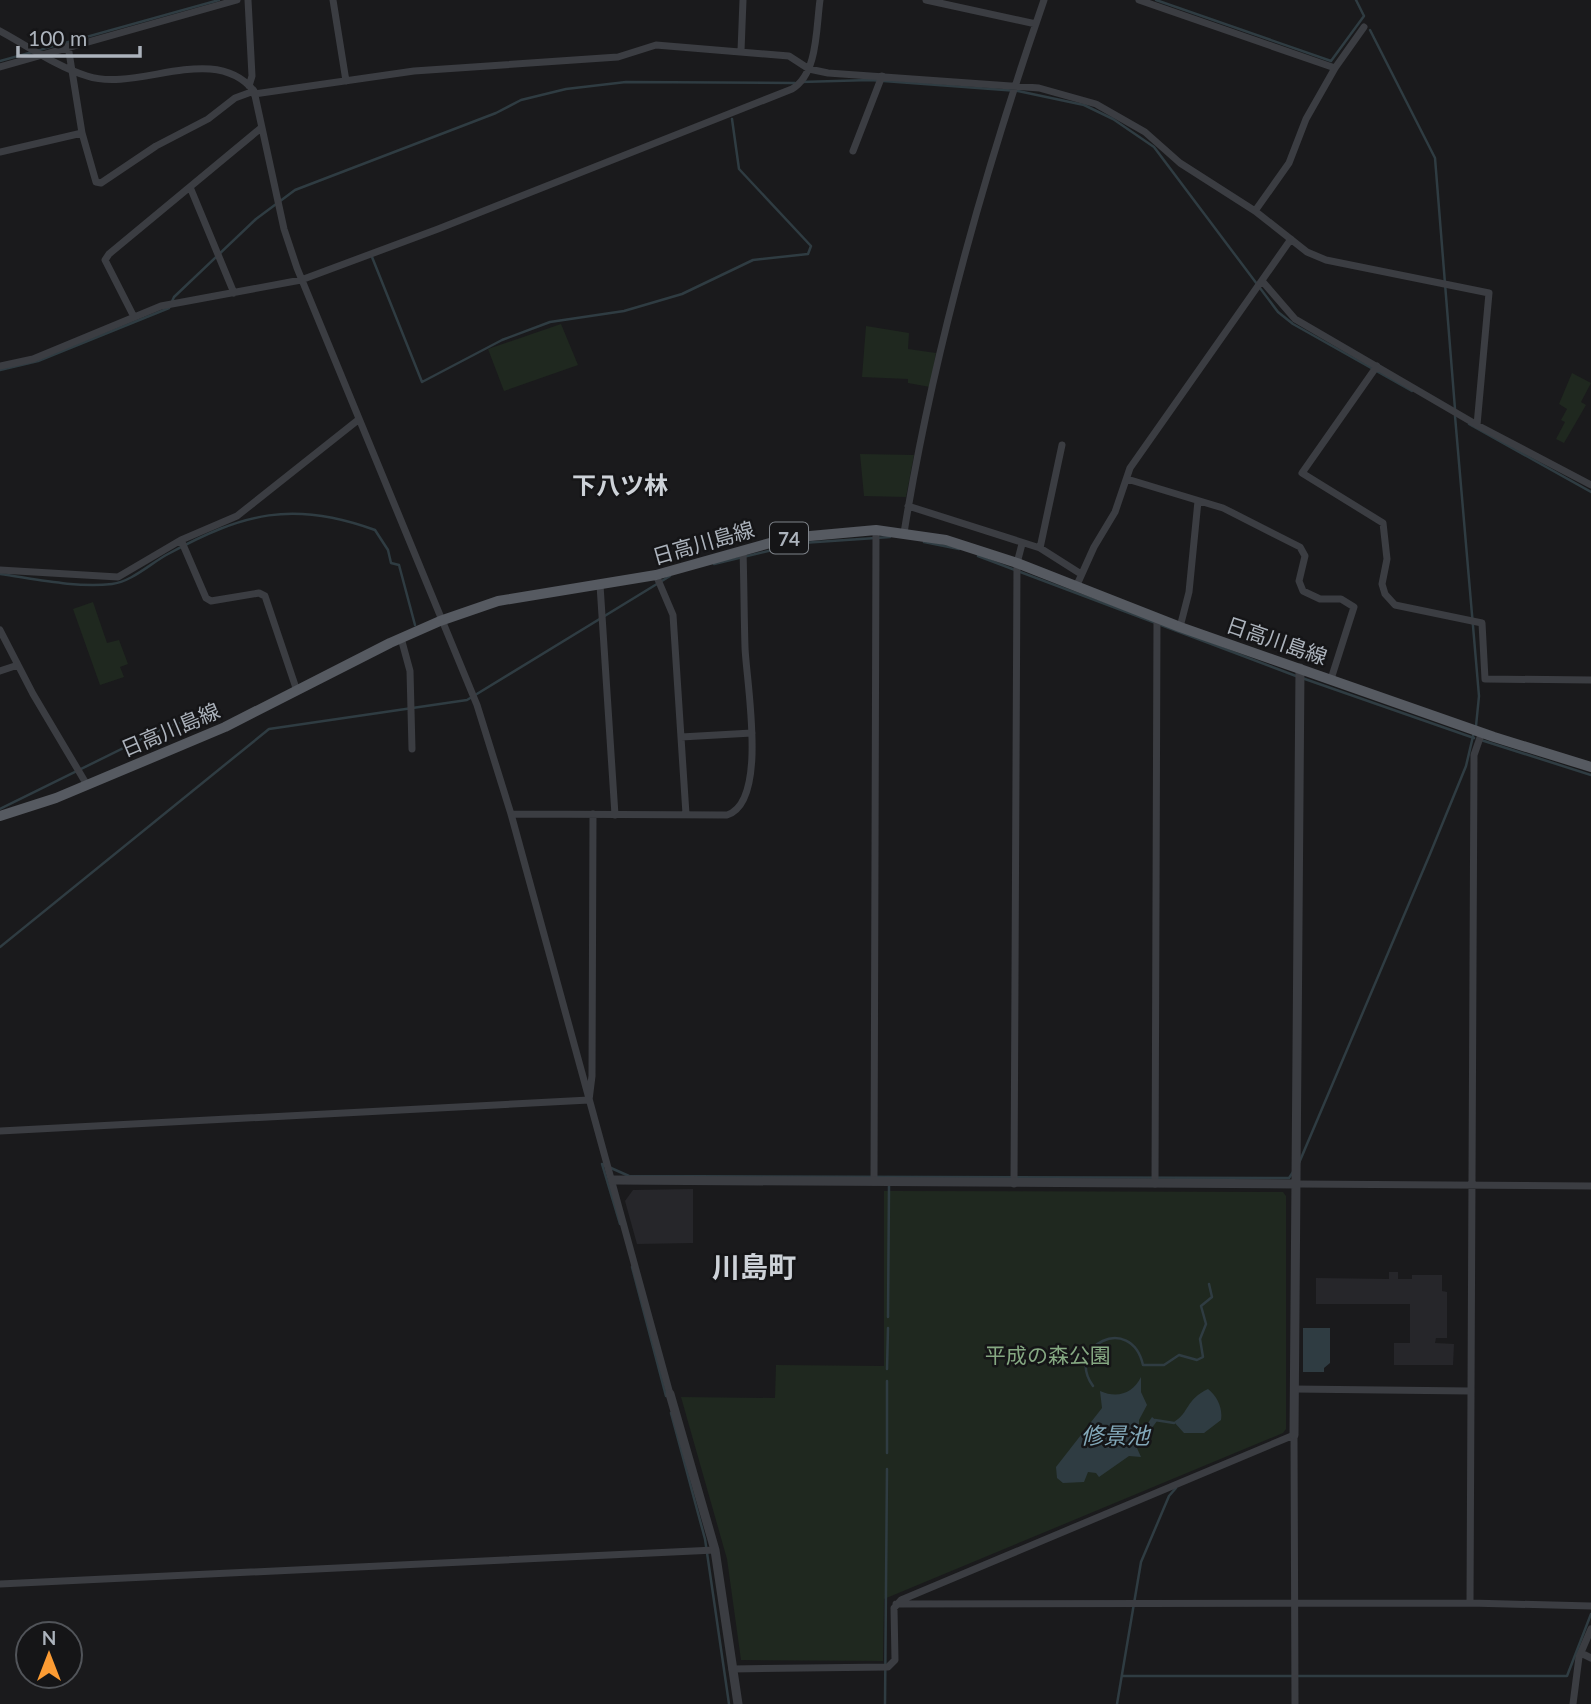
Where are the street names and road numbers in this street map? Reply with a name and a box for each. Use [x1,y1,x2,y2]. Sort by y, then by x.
street label: 日高川島線 [649,516,757,568]
road number: 74 [770,523,808,554]
street label: 日高川島線 [1223,611,1331,669]
street label: 日高川島線 [117,697,223,761]

